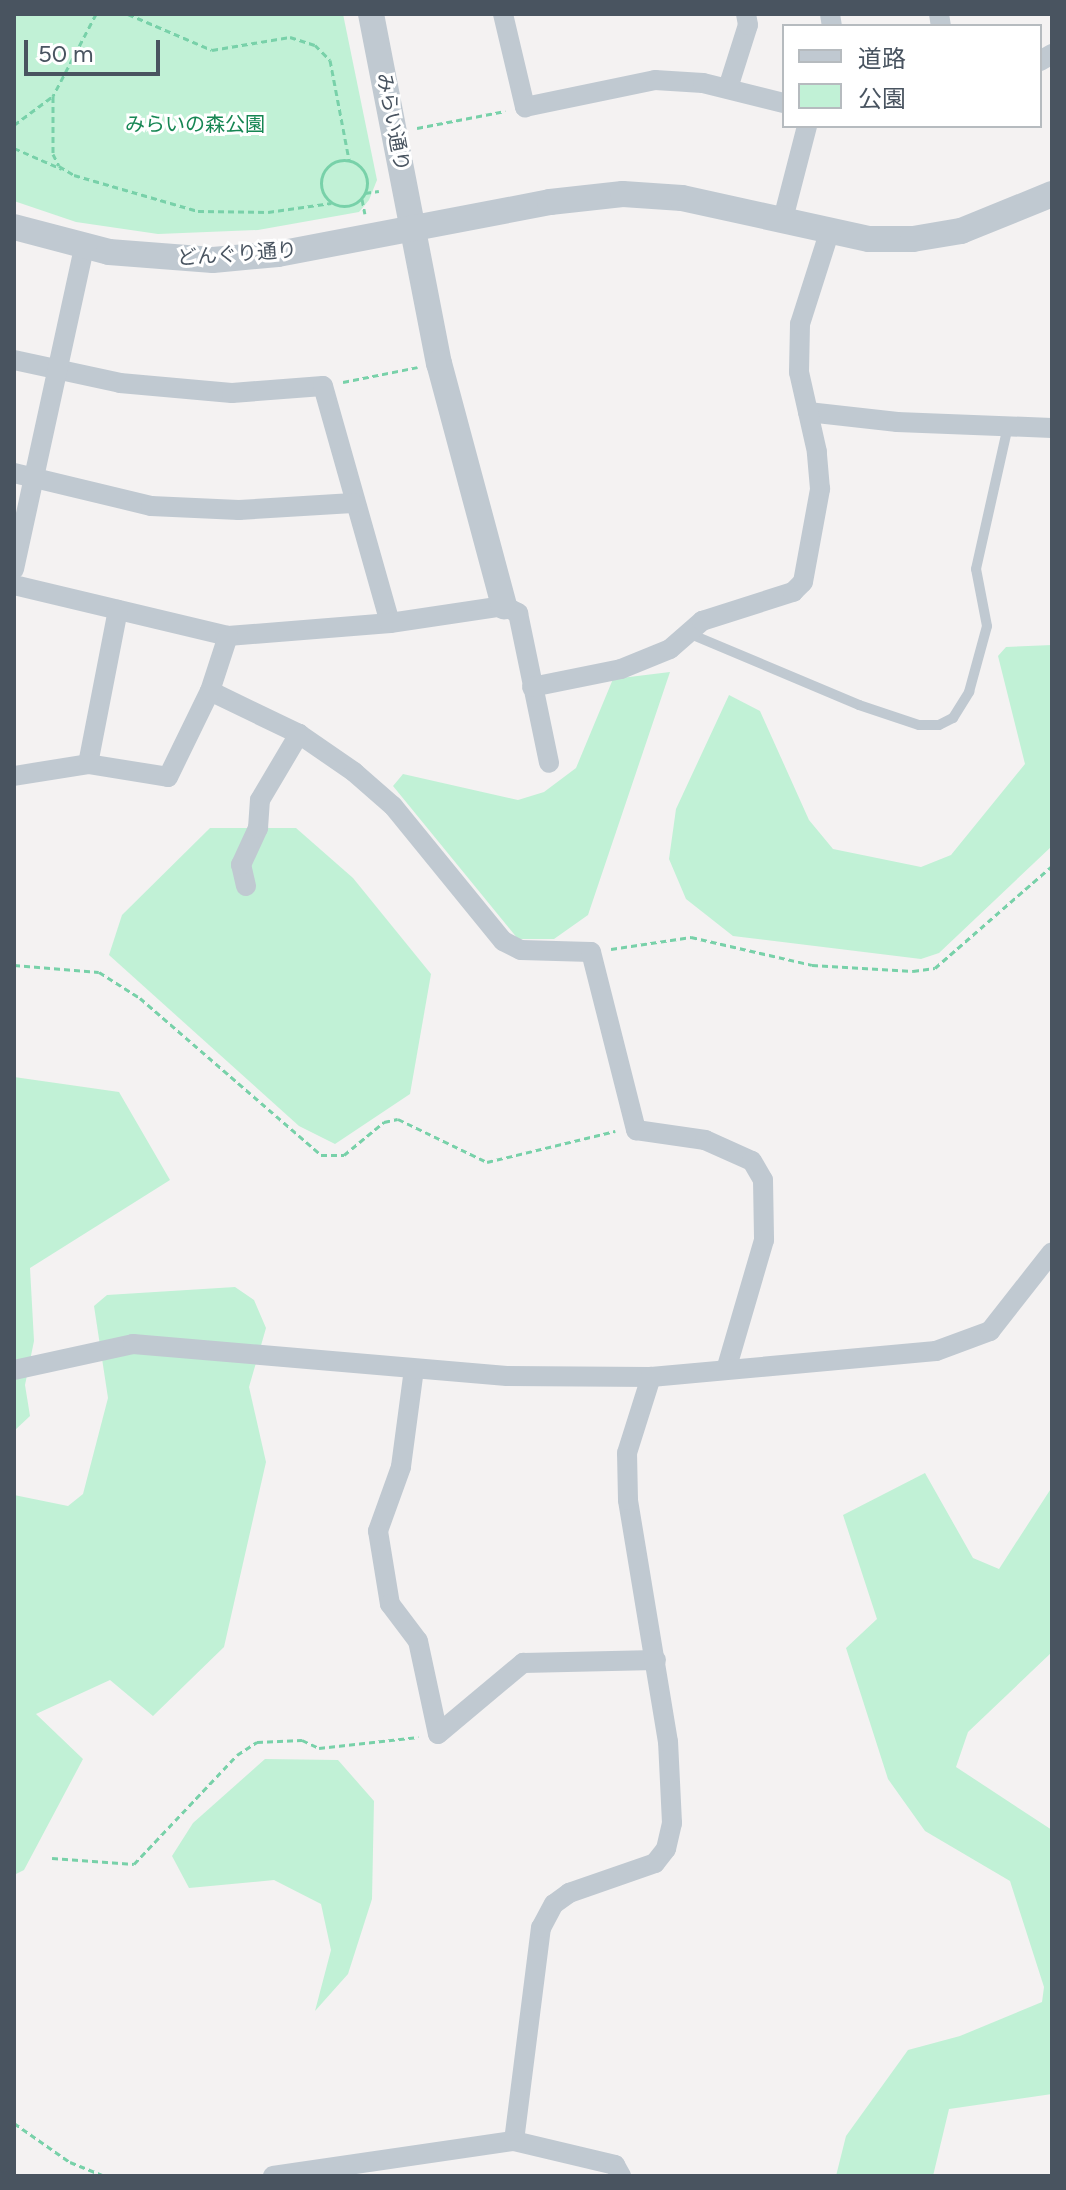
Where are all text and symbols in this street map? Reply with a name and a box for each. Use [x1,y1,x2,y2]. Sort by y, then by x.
scale bar [28,24,164,74]
legend [782,24,1042,128]
text: 50 m [38,39,94,68]
text: 道路 [858,44,906,73]
street label: みらい通り [372,71,414,173]
text: 公園 [858,84,906,113]
park label: みらいの森公園 [125,112,265,136]
street label: どんぐり通り [176,238,298,270]

